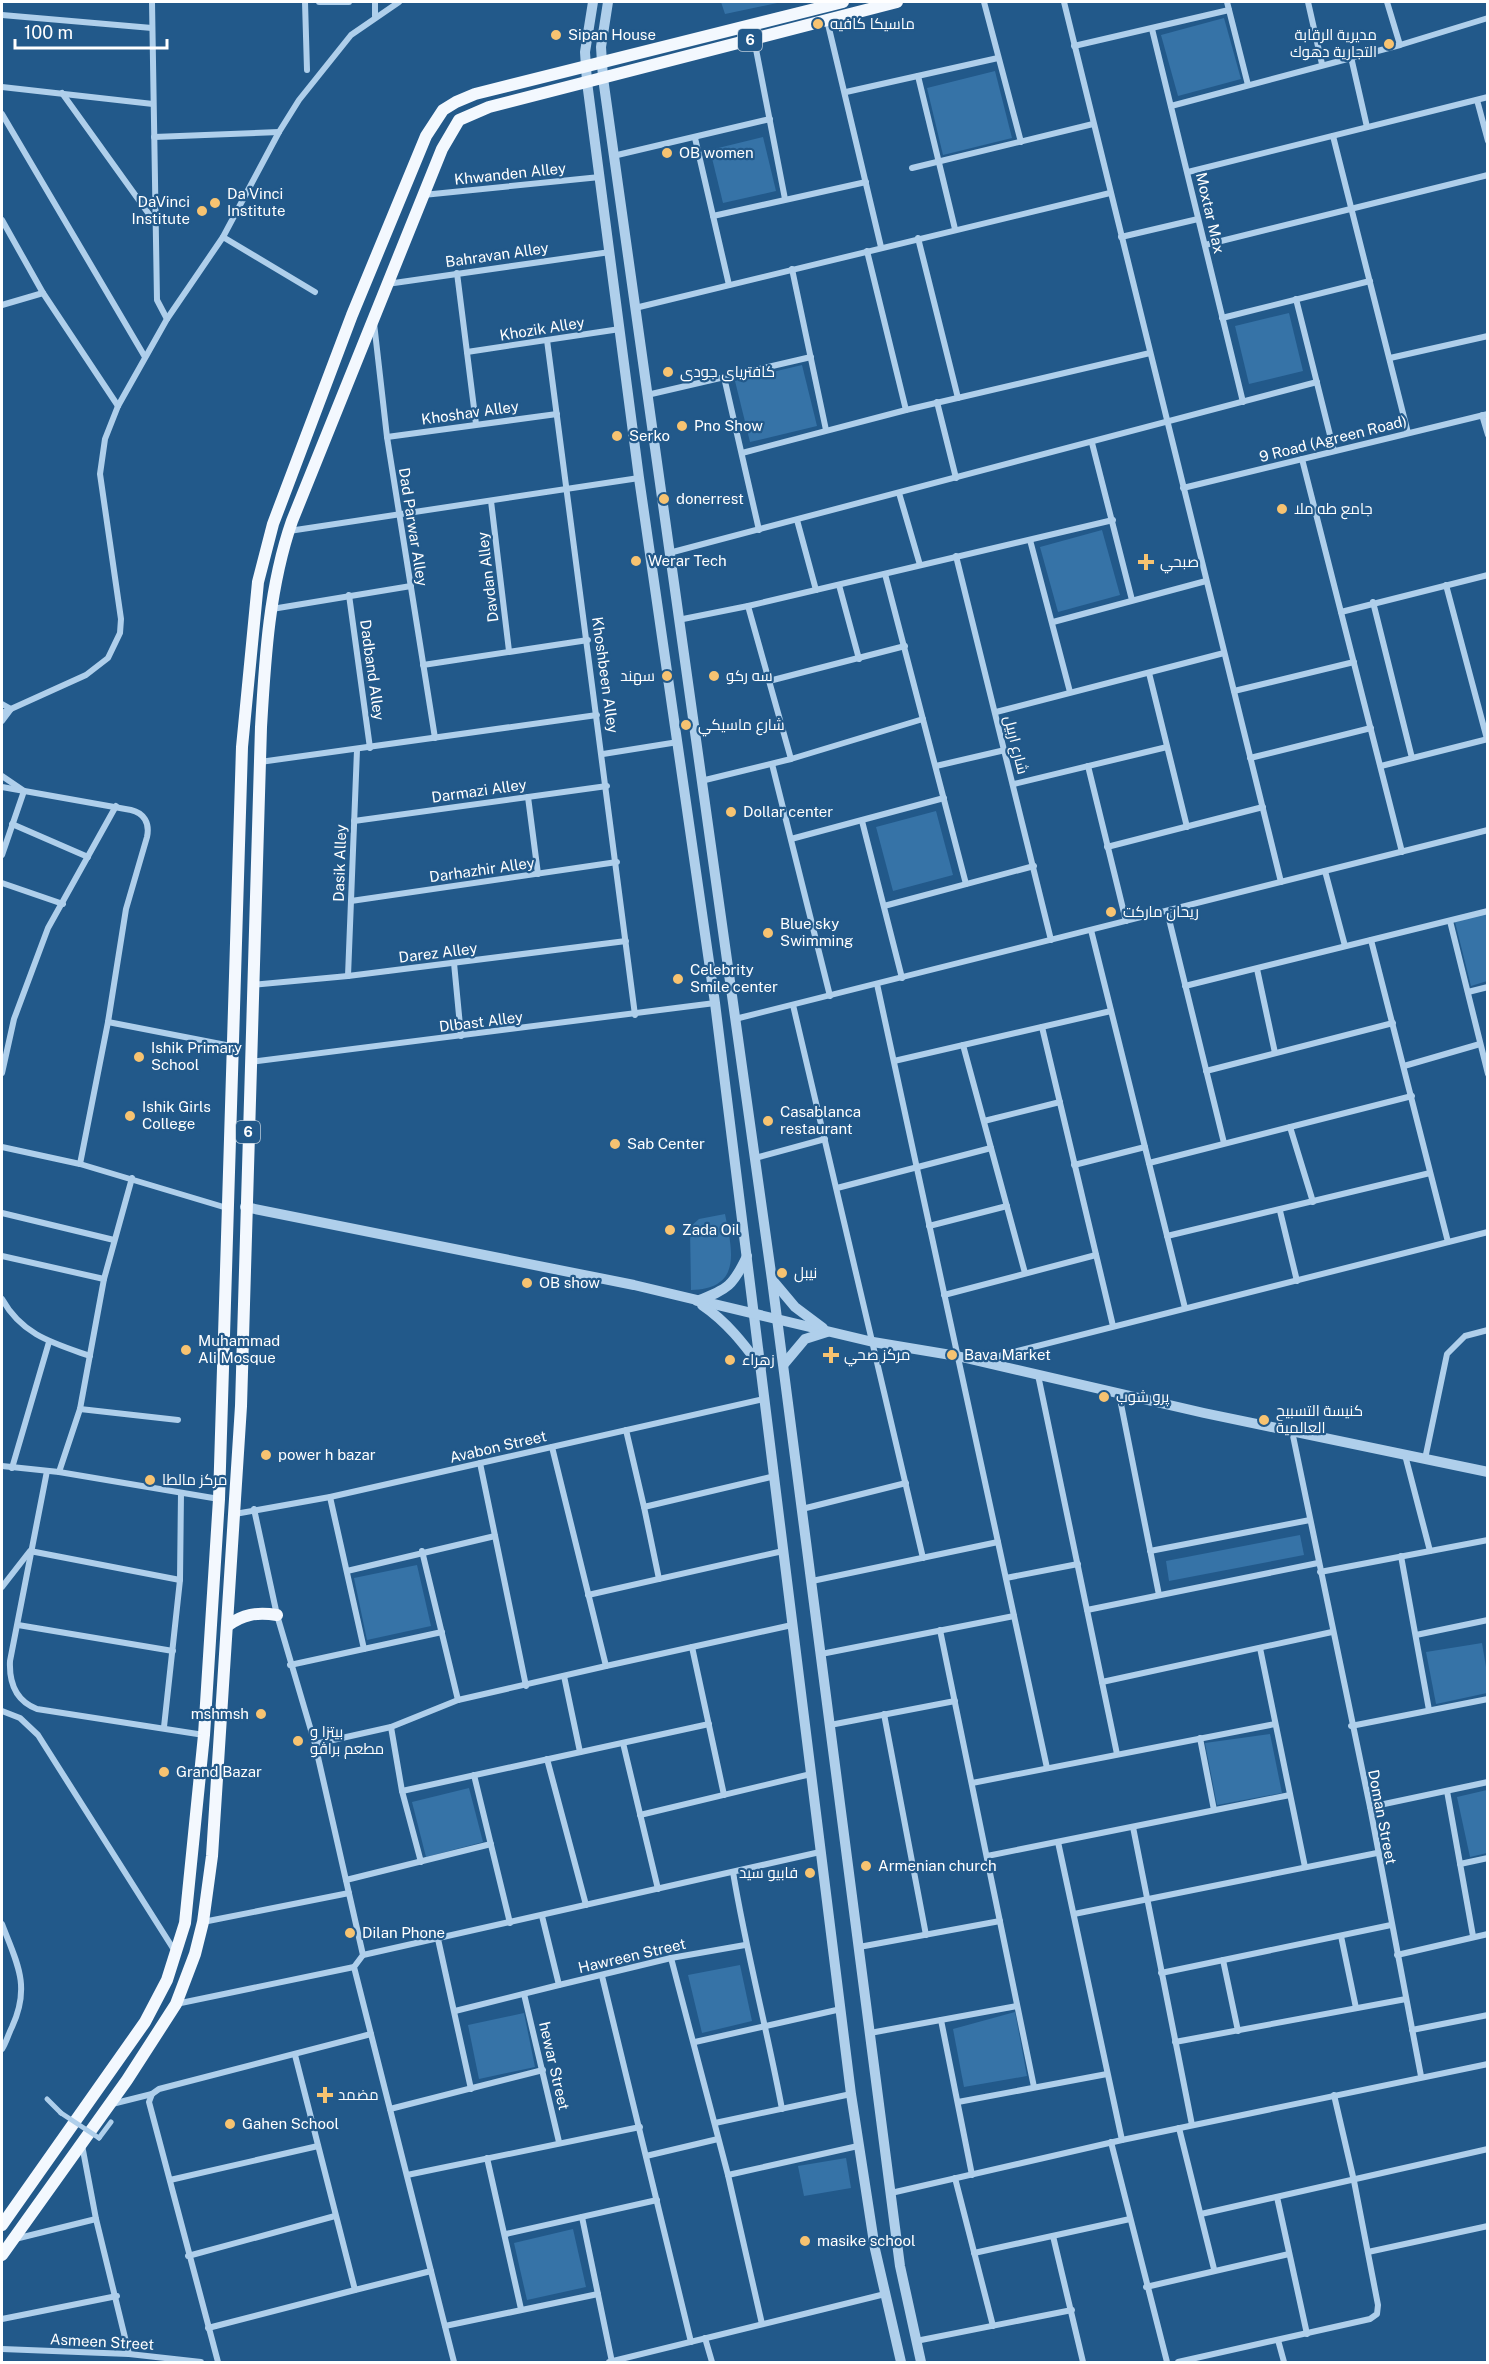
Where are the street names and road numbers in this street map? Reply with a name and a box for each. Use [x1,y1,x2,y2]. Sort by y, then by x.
road number: 6 [738,29,762,51]
street label: Khwanden Alley [453,159,567,188]
street label: Moxtar Max [1193,171,1228,255]
street label: Bahravan Alley [444,239,550,270]
street label: Khozik Alley [498,313,586,344]
street label: Khoshav Alley [420,397,520,428]
street label: 9 Road (Agreen Road) [1257,412,1409,465]
street label: Dad Parwar Alley [396,466,431,587]
street label: Davdan Alley [474,531,501,623]
street label: Khoshbeen Alley [589,616,622,734]
street label: Dadband Alley [357,618,388,721]
street label: شارع اربيل [998,714,1032,777]
street label: Darmazi Alley [430,775,528,806]
street label: Dasik Alley [330,824,349,902]
street label: Darhazhir Alley [428,854,536,885]
street label: Darez Alley [398,939,478,966]
street label: Dlbast Alley [438,1008,524,1035]
road number: 6 [236,1121,260,1143]
street label: Avabon Street [448,1427,548,1466]
street label: Doman Street [1365,1768,1400,1866]
street label: Hawreen Street [576,1935,688,1976]
street label: hewar Street [536,2020,573,2112]
street label: Asmeen Street [50,2330,155,2353]

